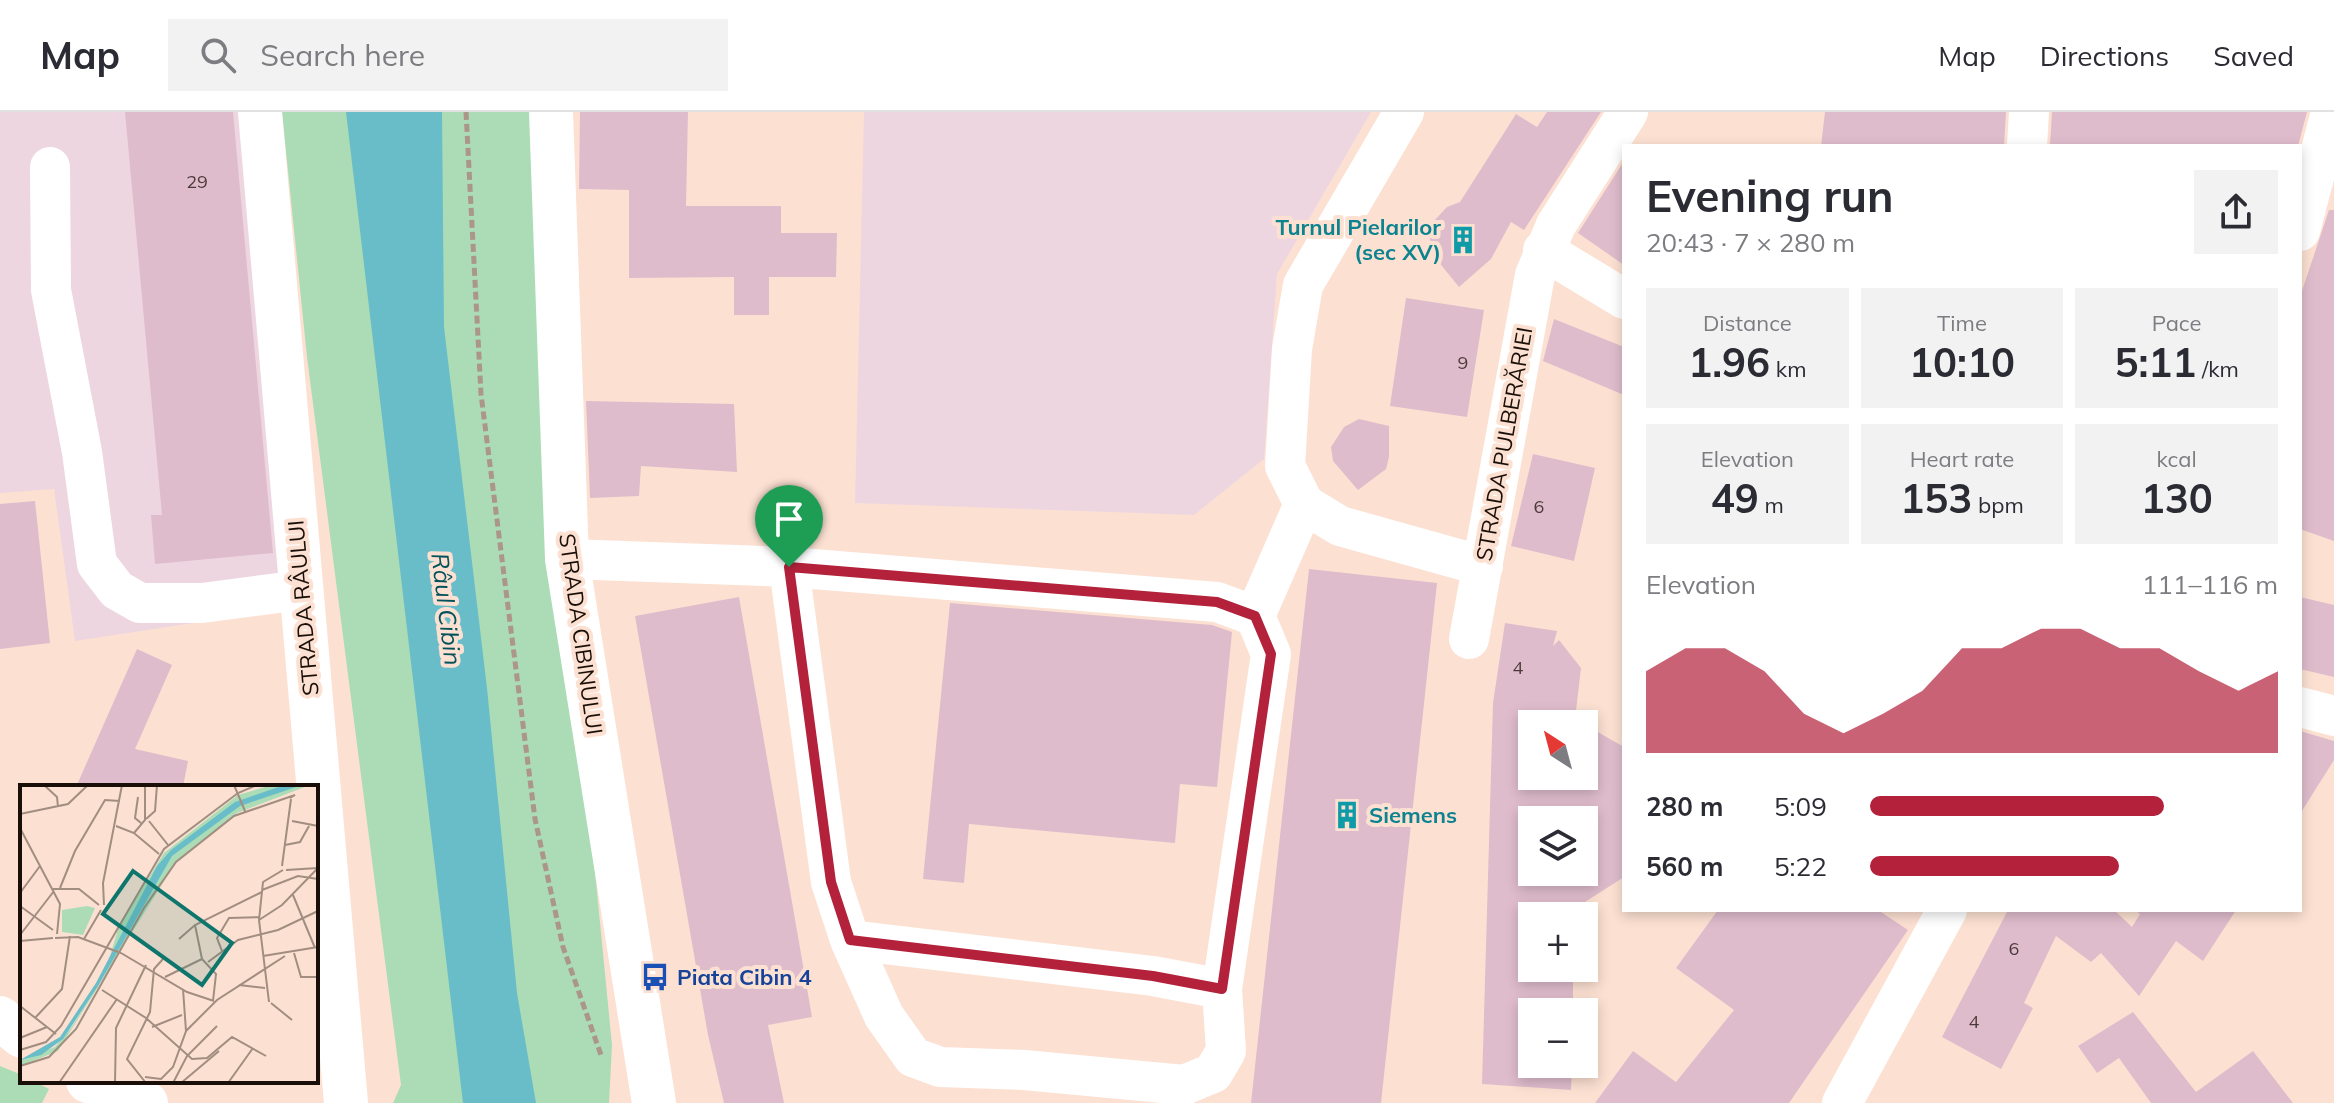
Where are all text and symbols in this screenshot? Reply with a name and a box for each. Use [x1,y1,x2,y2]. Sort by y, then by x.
search box [168,19,728,91]
text: Map [40,31,120,79]
icon: search [196,33,240,77]
text: Search here [260,36,425,74]
text: Map [1938,38,1996,73]
text: Directions [2040,38,2169,73]
text: Saved [2213,38,2294,73]
text: Evening run [1646,168,1893,223]
house number: 29 [186,170,208,193]
button: share [2194,170,2278,254]
place label: Turnul Pielarilor (sec XV) [1275,213,1441,266]
building icon: Turnul Pielarilor (sec XV) [1448,225,1478,255]
text: 20:43 · 7 × 280 m [1646,226,1855,259]
text: Distance [1703,309,1792,337]
text: Time [1937,309,1987,337]
text: Pace [2152,309,2201,337]
street label: STRADA PULBERĂRIEI [1470,325,1538,563]
text: 1.96 [1688,337,1770,387]
text: 10:10 [1909,337,2015,387]
text: 5:11 [2114,337,2196,387]
house number: 9 [1458,351,1468,374]
text: km [1770,355,1806,383]
text: /km [2196,355,2239,383]
text: Elevation [1701,445,1794,473]
text: Heart rate [1910,445,2014,473]
text: kcal [2157,445,2197,473]
text: 49 [1711,473,1759,523]
text: 153 [1900,473,1972,523]
text: 130 [2141,473,2213,523]
pin [755,485,823,567]
text: m [1759,491,1784,519]
text: bpm [1972,491,2024,519]
house number: 6 [1534,495,1544,518]
icon: arrive [767,497,811,541]
street label: STRADA RÂULUI [281,519,325,697]
street label: STRADA CIBINULUI [553,532,609,736]
water label: Râul Cibin [425,551,469,667]
text: Elevation [1646,568,1756,601]
text: 111–116 m [2142,568,2278,601]
house number: 4 [1513,656,1524,679]
north arrow [1518,710,1598,790]
map controls [1518,710,1598,1078]
inset map [20,785,318,1083]
text: 280 m [1646,790,1723,823]
text: 5:09 [1774,790,1827,823]
building icon: Siemens [1332,800,1362,830]
place label: Siemens [1369,801,1457,829]
button: layers [1518,806,1598,886]
text: 560 m [1646,850,1723,883]
text: 5:22 [1774,850,1827,883]
button: + [1518,902,1598,982]
house number: 6 [2009,937,2019,960]
bus stop icon: Piata Cibin 4 [640,962,670,992]
place label: Piata Cibin 4 [677,963,812,991]
button: − [1518,998,1598,1078]
house number: 4 [1969,1010,1980,1033]

